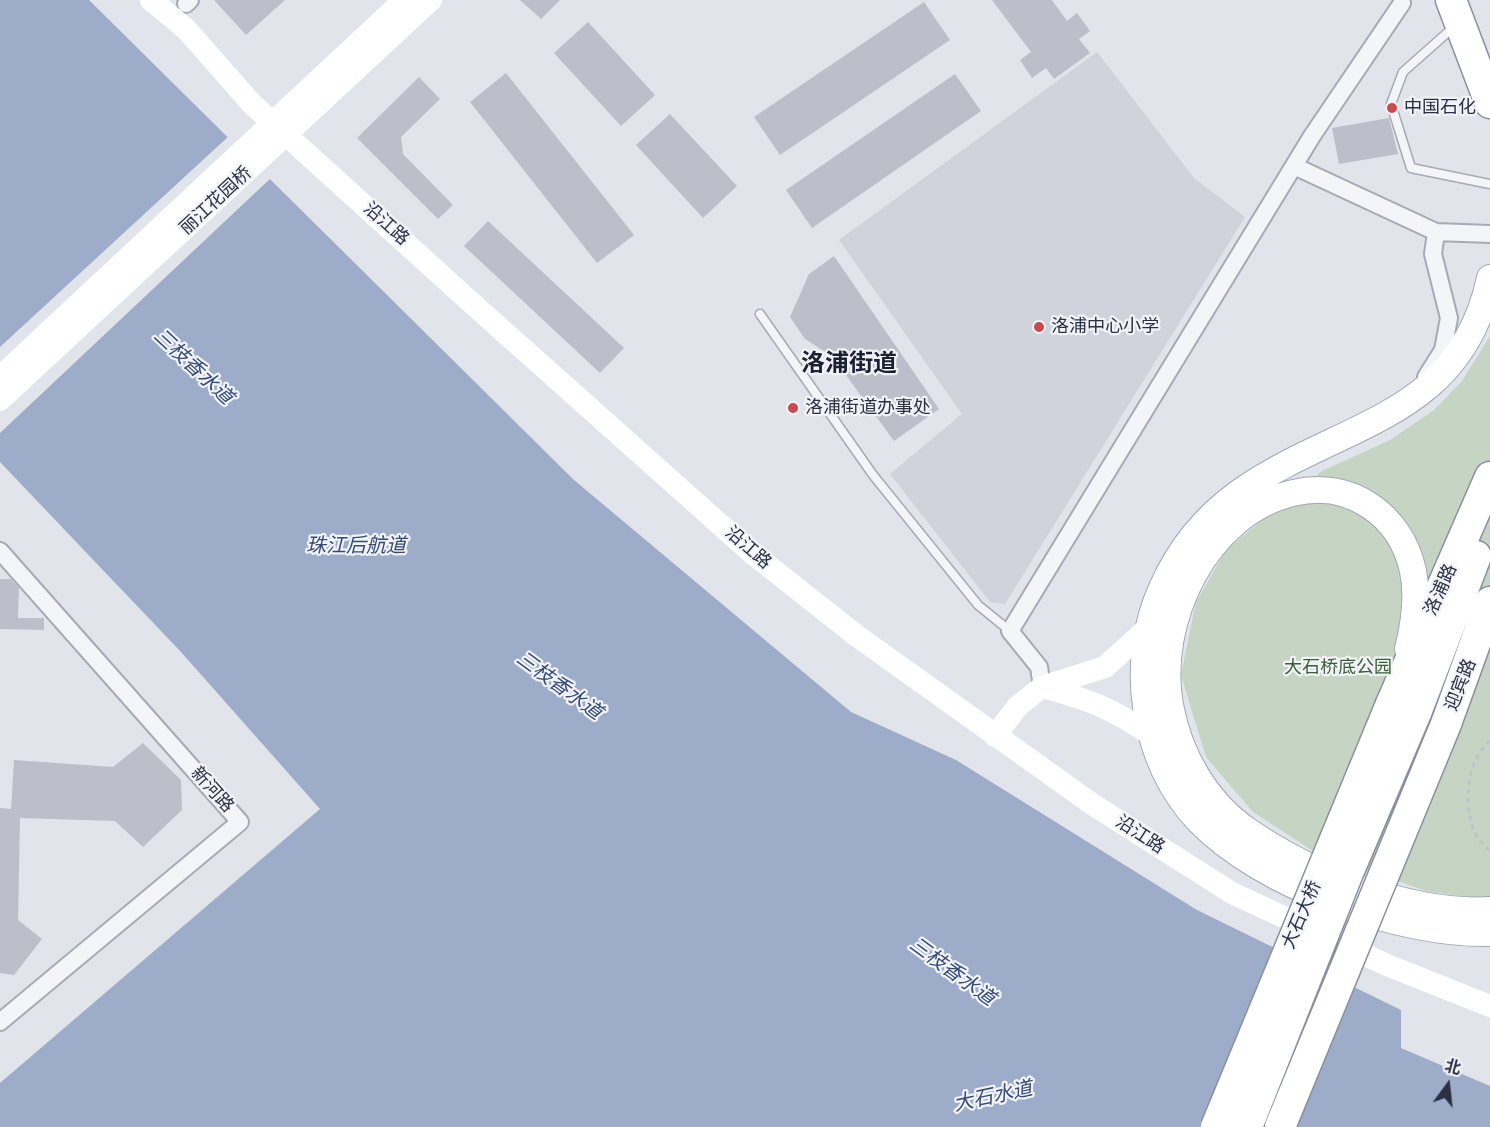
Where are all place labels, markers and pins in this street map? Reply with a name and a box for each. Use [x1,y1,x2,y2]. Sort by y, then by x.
place label: 中国石化 [1404,97,1476,119]
marker: 中国石化 [1385,101,1399,115]
place label: 洛浦中心小学 [1051,316,1159,338]
marker: 洛浦中心小学 [1032,320,1046,334]
place label: 洛浦街道办事处 [805,397,931,419]
marker: 洛浦街道办事处 [786,401,800,415]

